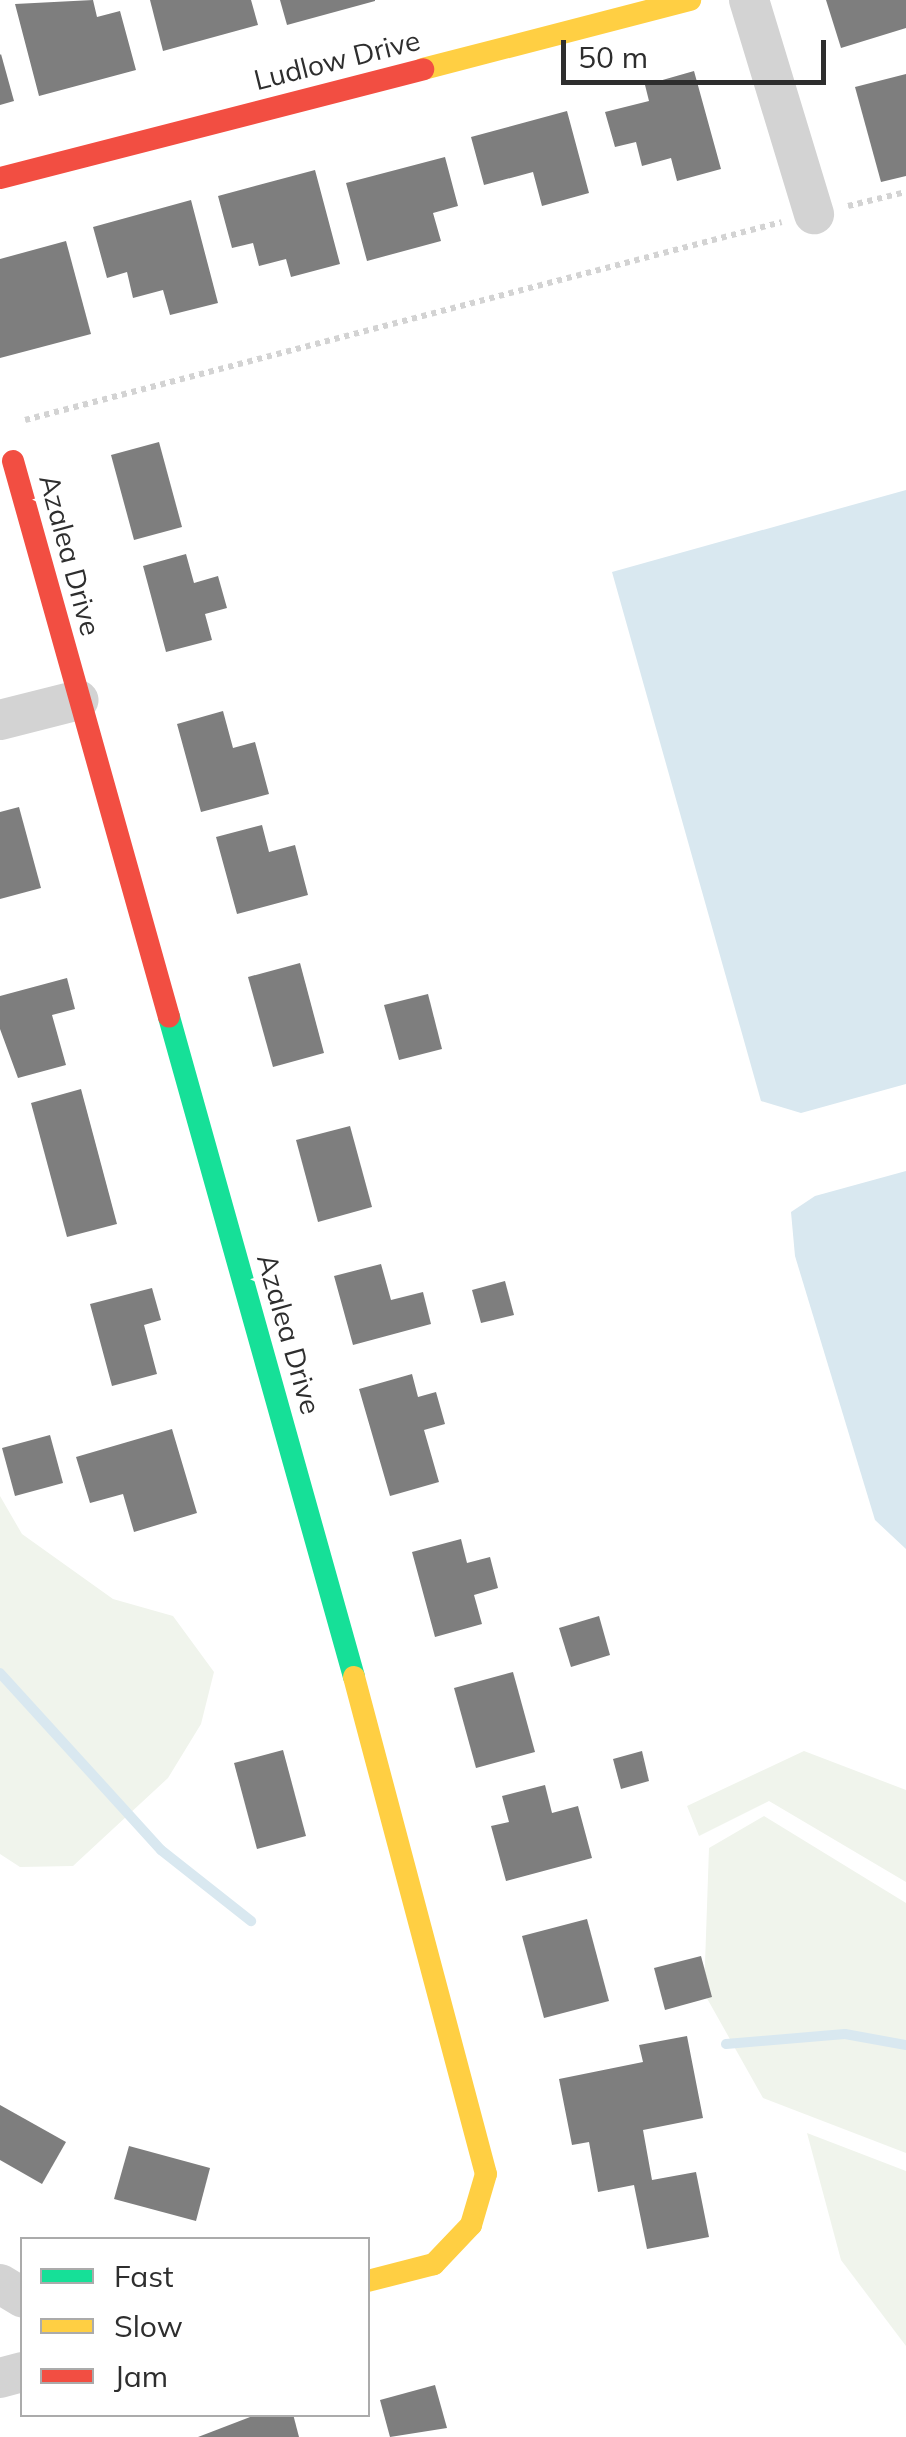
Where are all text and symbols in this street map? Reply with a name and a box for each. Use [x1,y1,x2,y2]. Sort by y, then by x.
scale bar [566,20,831,82]
street label: Ludlow Drive [251,23,423,97]
text: 50 m [578,38,648,76]
street label: Azalea Drive [32,471,108,639]
street label: Azalea Drive [250,1250,328,1418]
legend [20,2237,370,2417]
text: Fast [114,2257,174,2295]
text: Slow [114,2307,183,2345]
text: Jam [114,2357,168,2395]

